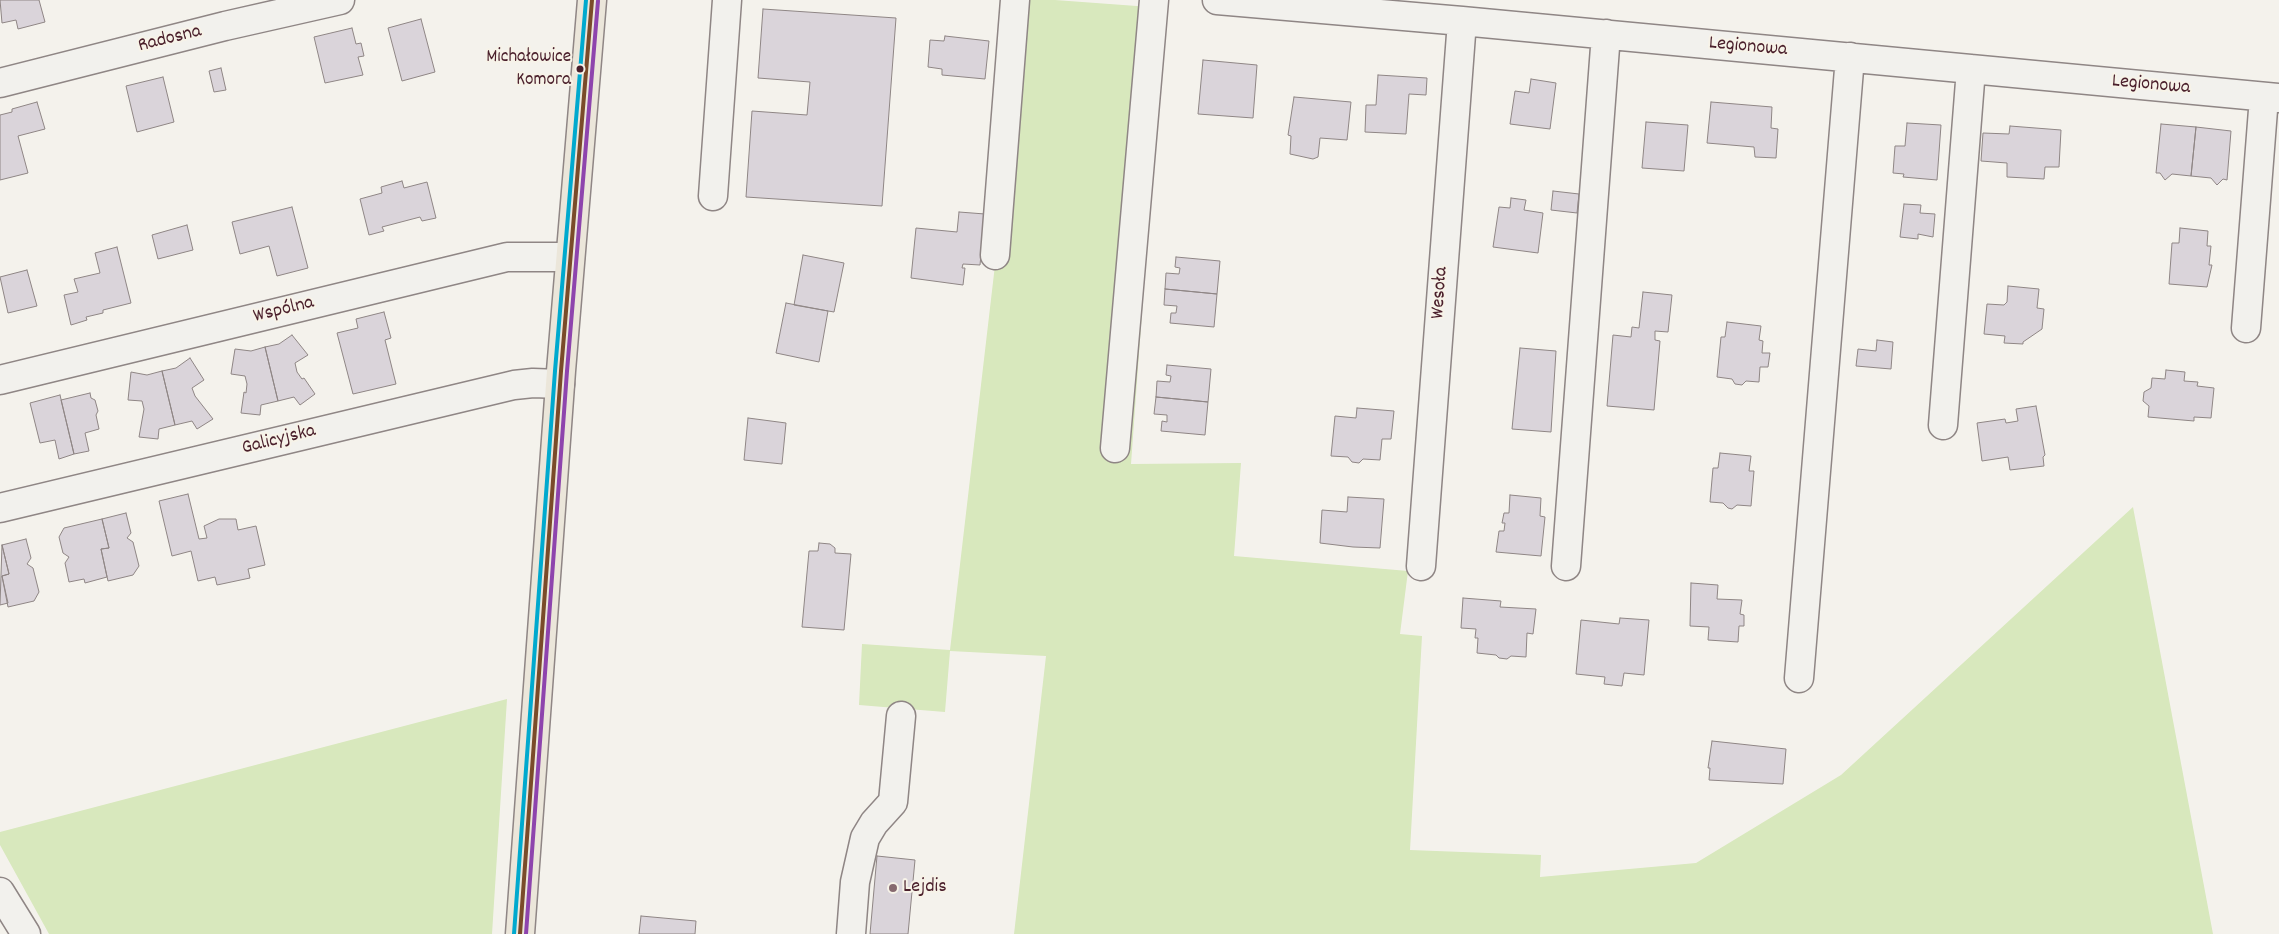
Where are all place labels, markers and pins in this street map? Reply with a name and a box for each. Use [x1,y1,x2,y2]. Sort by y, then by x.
place label: Michałowice Komora [486,47,571,91]
marker: Michałowice Komora [575,64,585,74]
place label: Lejdis [903,876,947,900]
marker: Lejdis [887,882,899,894]

